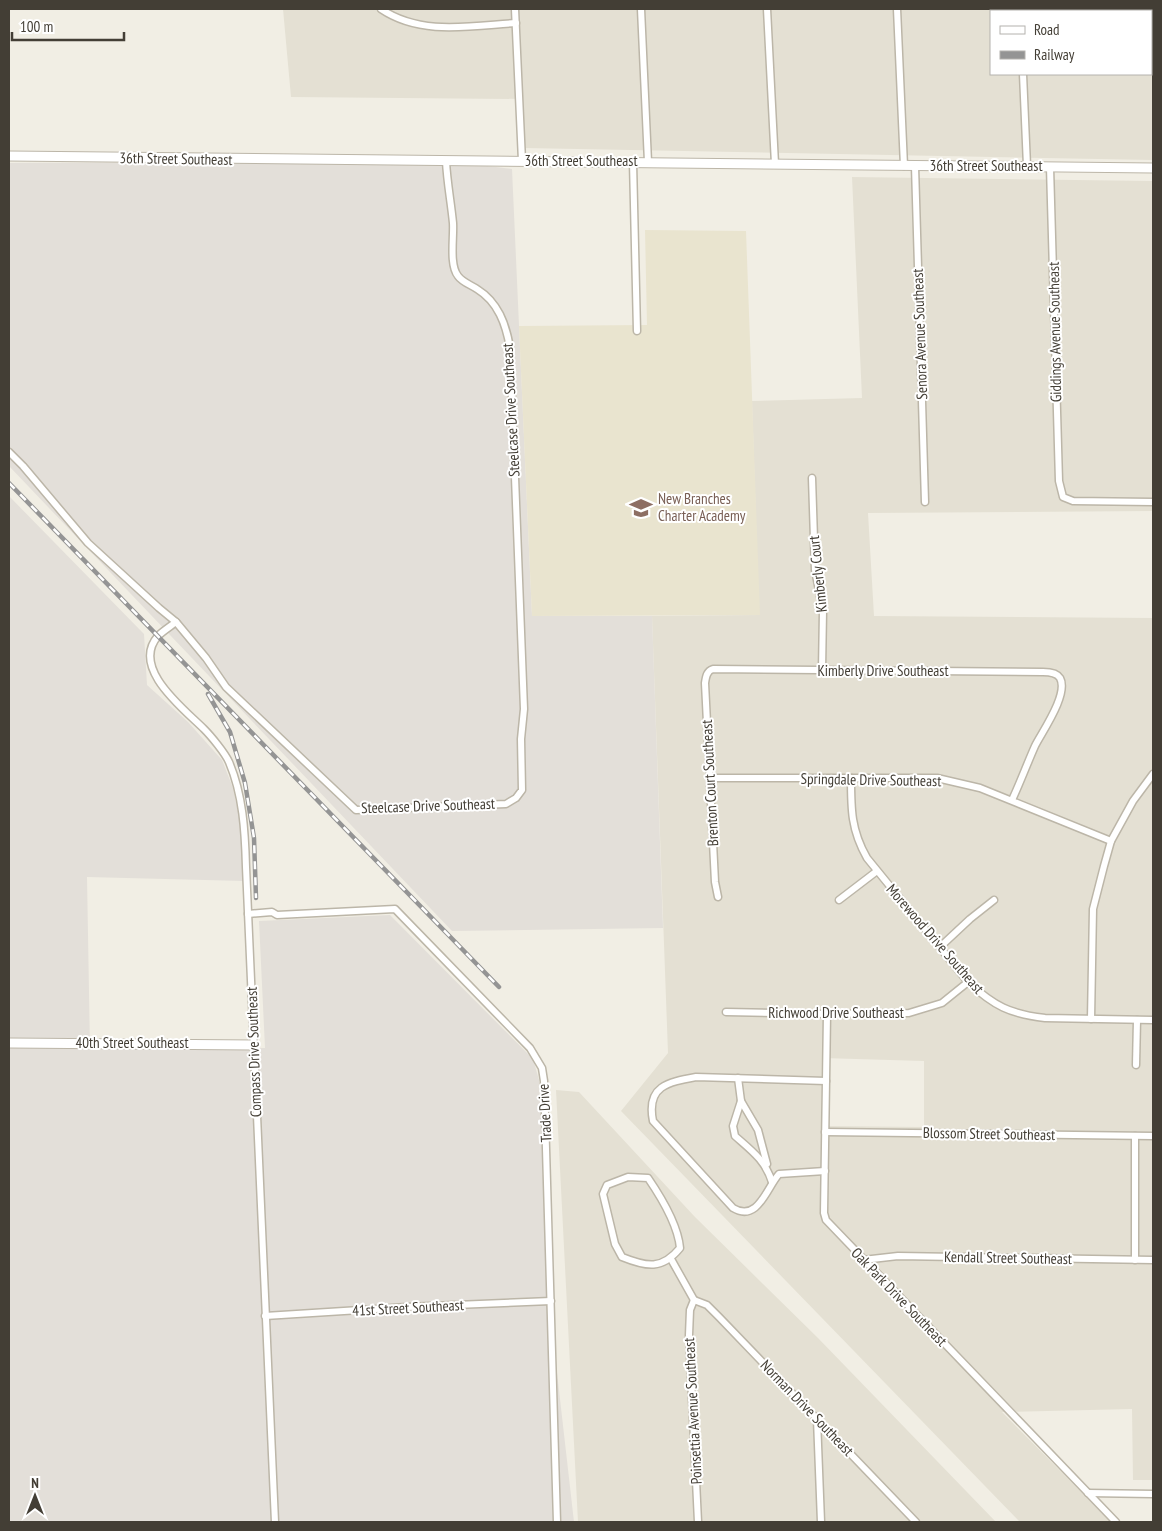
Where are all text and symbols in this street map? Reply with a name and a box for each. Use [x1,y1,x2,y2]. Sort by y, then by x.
scale bar [12,10,125,42]
legend [990,10,1152,75]
text: 100 m [20,17,53,36]
text: Road [1034,20,1060,39]
text: Railway [1034,45,1075,64]
street label: 36th Street Southeast [119,148,233,169]
street label: 36th Street Southeast [524,151,638,170]
street label: 36th Street Southeast [929,156,1043,175]
street label: Giddings Avenue Southeast [1044,262,1065,402]
street label: Senora Avenue Southeast [908,268,931,400]
street label: Steelcase Drive Southeast [498,343,523,477]
place label: New Branches Charter Academy [658,489,746,525]
school or university icon: New Branches Charter Academy [628,495,654,521]
street label: Kimberly Court [804,535,831,613]
street label: Kimberly Drive Southeast [817,661,949,680]
street label: Brenton Court Southeast [697,719,722,847]
street label: Springdale Drive Southeast [801,769,942,790]
street label: Steelcase Drive Southeast [361,794,495,817]
street label: Morewood Drive Southeast [882,880,988,998]
street label: Compass Drive Southeast [242,986,265,1118]
street label: Richwood Drive Southeast [768,1003,904,1022]
street label: 40th Street Southeast [75,1033,189,1052]
street label: Trade Drive [533,1083,556,1143]
street label: Blossom Street Southeast [923,1123,1055,1144]
street label: Oak Park Drive Southeast [847,1243,951,1350]
street label: Kendall Street Southeast [944,1247,1072,1268]
street label: 41st Street Southeast [352,1295,464,1320]
street label: Poinsettia Avenue Southeast [679,1337,706,1485]
street label: Norman Drive Southeast [757,1356,858,1460]
north arrow [10,1471,60,1521]
text: N [31,1474,39,1492]

